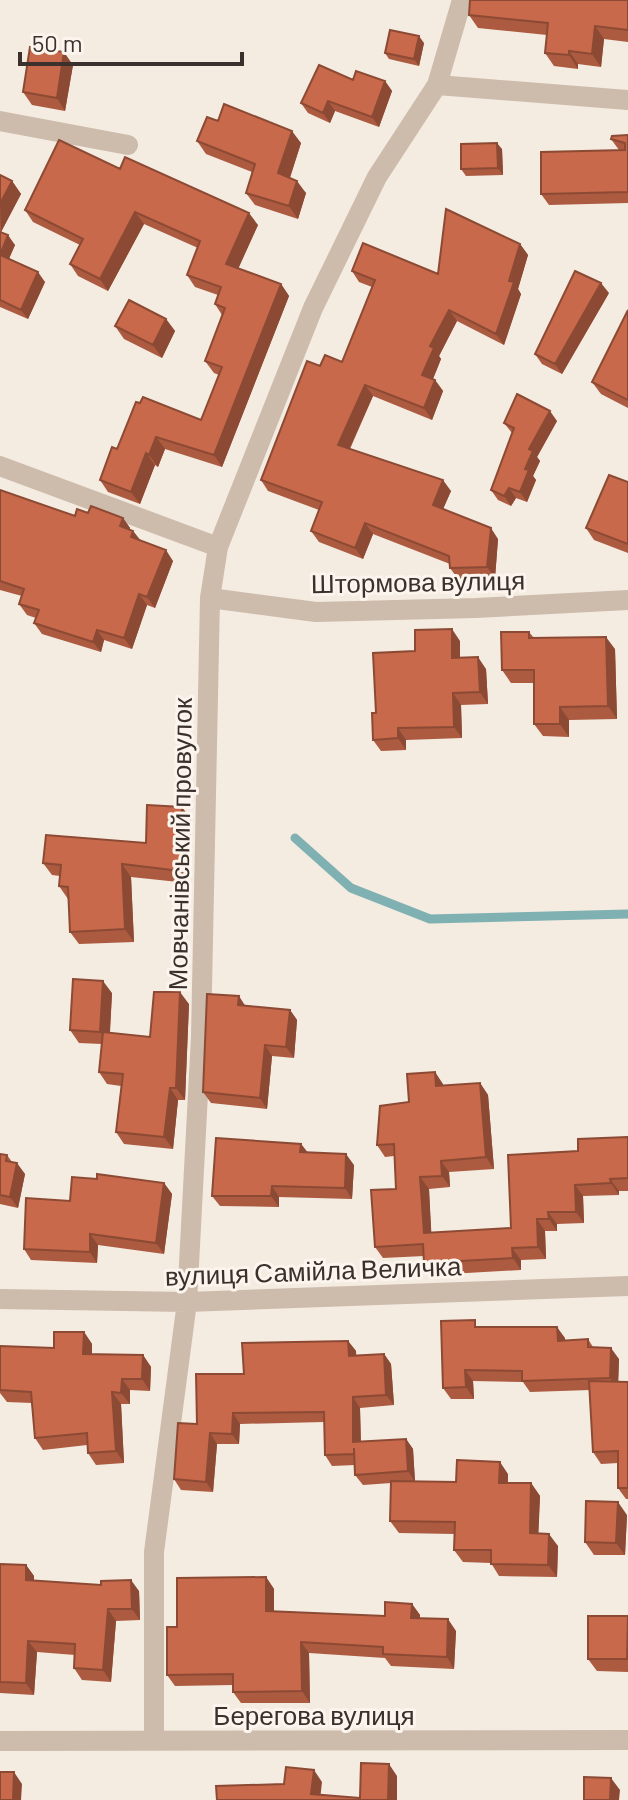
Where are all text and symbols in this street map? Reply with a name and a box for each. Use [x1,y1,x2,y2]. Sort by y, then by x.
scale bar [20,16,242,66]
text: 50 m [32,28,83,57]
street label: Штормова вулиця [311,564,525,598]
street label: Мовчанівський провулок [161,697,197,991]
street label: вулиця Самійла Величка [164,1249,462,1291]
street label: Берегова вулиця [213,1699,415,1730]

